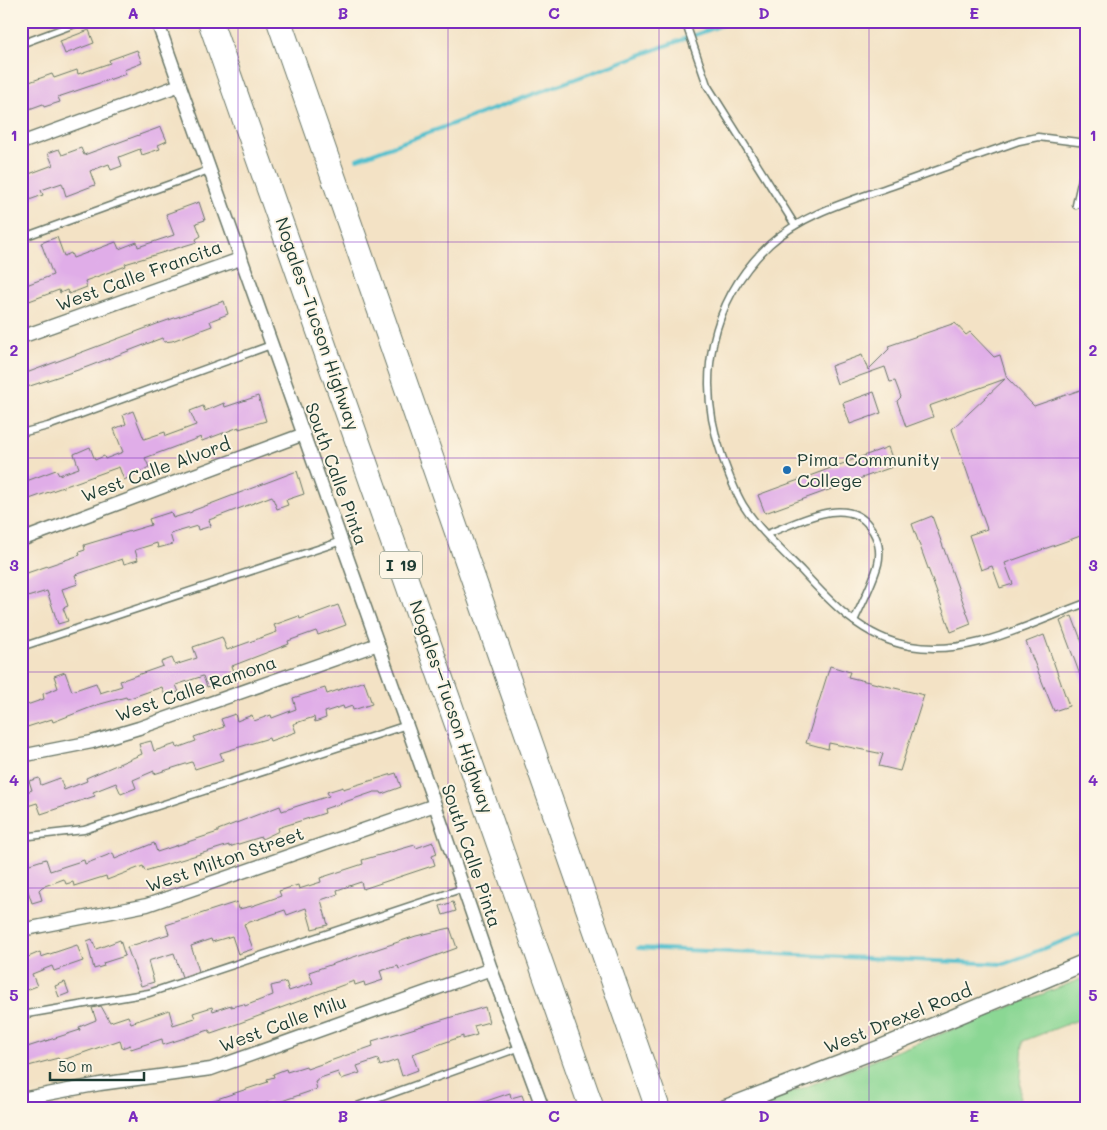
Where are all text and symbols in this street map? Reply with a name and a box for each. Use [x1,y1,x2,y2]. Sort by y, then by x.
text: A [127,2,139,23]
text: B [338,2,348,23]
text: C [548,2,560,23]
text: D [758,2,770,23]
text: E [969,2,979,23]
text: 1 [10,124,18,145]
text: 1 [1089,124,1097,145]
street label: Nogales–Tucson Highway [270,214,366,433]
street label: West Calle Francita [52,234,225,316]
text: 2 [10,339,19,360]
text: 2 [1089,339,1098,360]
street label: South Calle Pinta [300,399,374,548]
street label: West Calle Alvord [78,431,234,507]
place label: Pima Community College [797,447,940,492]
marker: Pima Community College [781,464,793,476]
road number: I 19 [380,552,422,578]
text: 3 [9,554,19,575]
text: 3 [1088,554,1098,575]
street label: Nogales–Tucson Highway [404,597,500,816]
street label: West Calle Ramona [112,649,279,727]
text: 4 [9,769,19,790]
text: 4 [1088,769,1098,790]
street label: South Calle Pinta [436,781,508,931]
street label: West Milton Street [143,821,307,897]
street label: West Drexel Road [820,977,975,1059]
text: 5 [9,984,19,1005]
text: 5 [1088,984,1098,1005]
street label: West Calle Milu [216,989,350,1057]
scale bar [50,1050,144,1082]
text: 50 m [58,1056,93,1076]
text: A [127,1105,139,1126]
text: B [338,1105,348,1126]
text: C [548,1105,560,1126]
text: D [758,1105,770,1126]
text: E [969,1105,979,1126]

